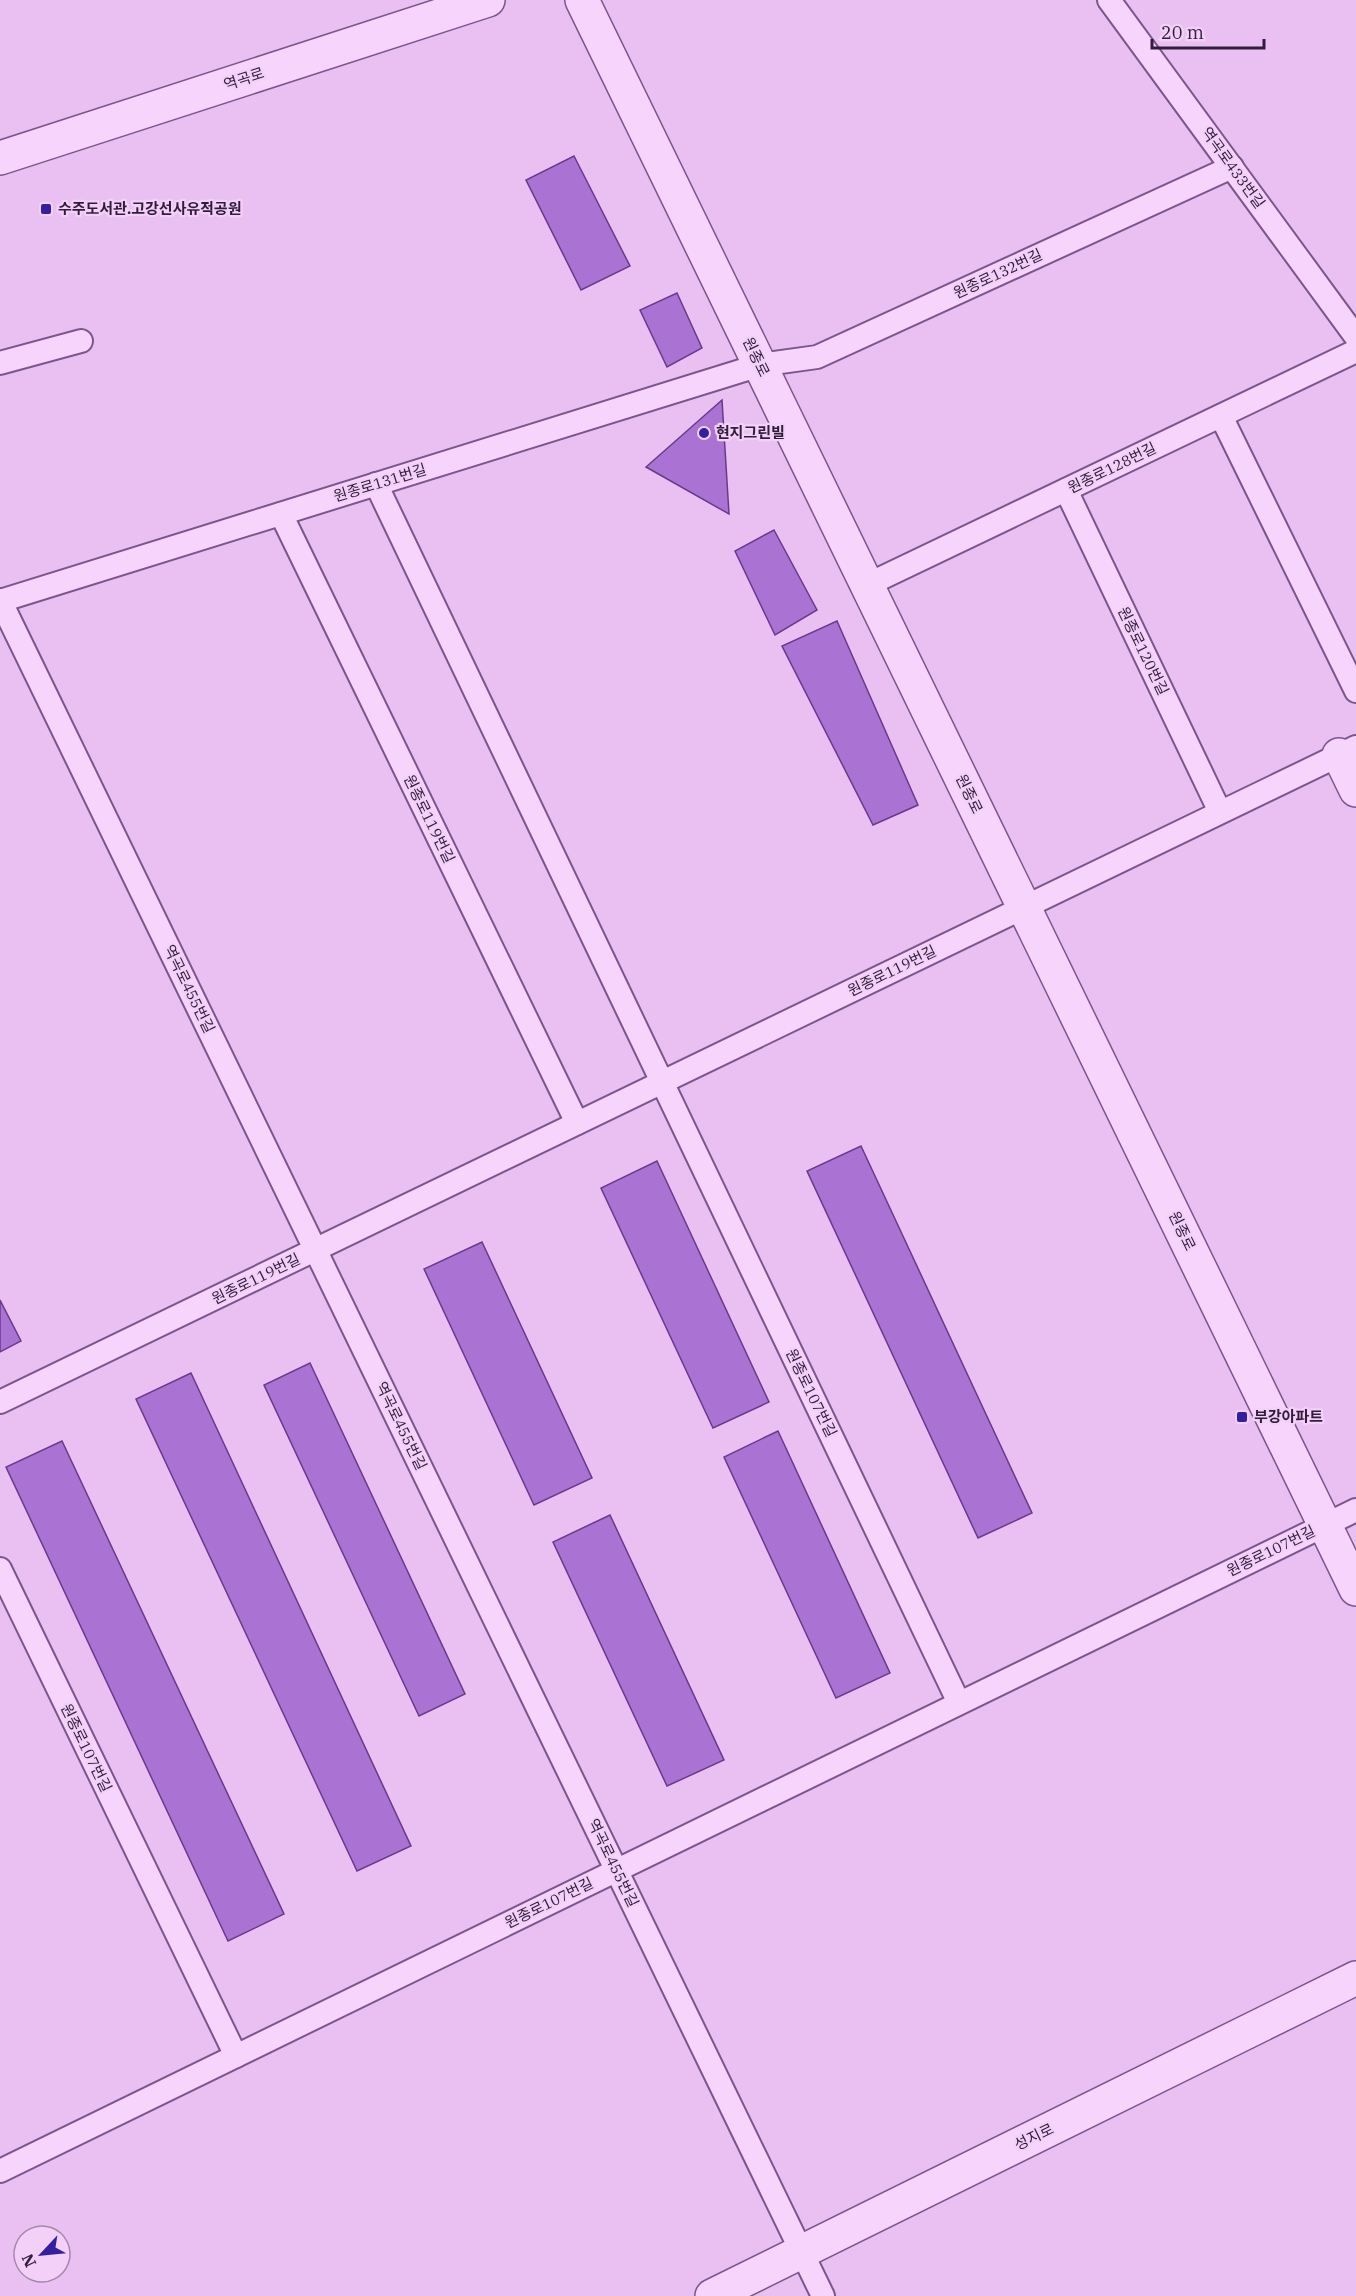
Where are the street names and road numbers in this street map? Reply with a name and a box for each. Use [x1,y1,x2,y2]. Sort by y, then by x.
street label: 역곡로 [221,63,266,94]
street label: 역곡로433번길 [1198,123,1269,212]
street label: 원종로132번길 [950,245,1045,302]
street label: 원종로 [739,334,774,380]
street label: 원종로128번길 [1064,438,1159,497]
street label: 원종로131번길 [331,459,429,506]
street label: 원종로120번길 [1114,603,1173,698]
street label: 원종로119번길 [400,771,459,866]
street label: 원종로 [952,771,987,817]
street label: 역곡로455번길 [160,941,219,1036]
street label: 원종로119번길 [844,941,939,1000]
street label: 원종로 [1165,1208,1200,1254]
street label: 원종로119번길 [208,1249,303,1308]
street label: 원종로107번길 [782,1345,841,1440]
street label: 역곡로455번길 [372,1378,431,1473]
street label: 원종로107번길 [1223,1521,1318,1580]
street label: 원종로107번길 [57,1700,116,1795]
street label: 역곡로455번길 [584,1815,643,1910]
street label: 원종로107번길 [501,1873,596,1932]
street label: 성지로 [1011,2119,1057,2154]

